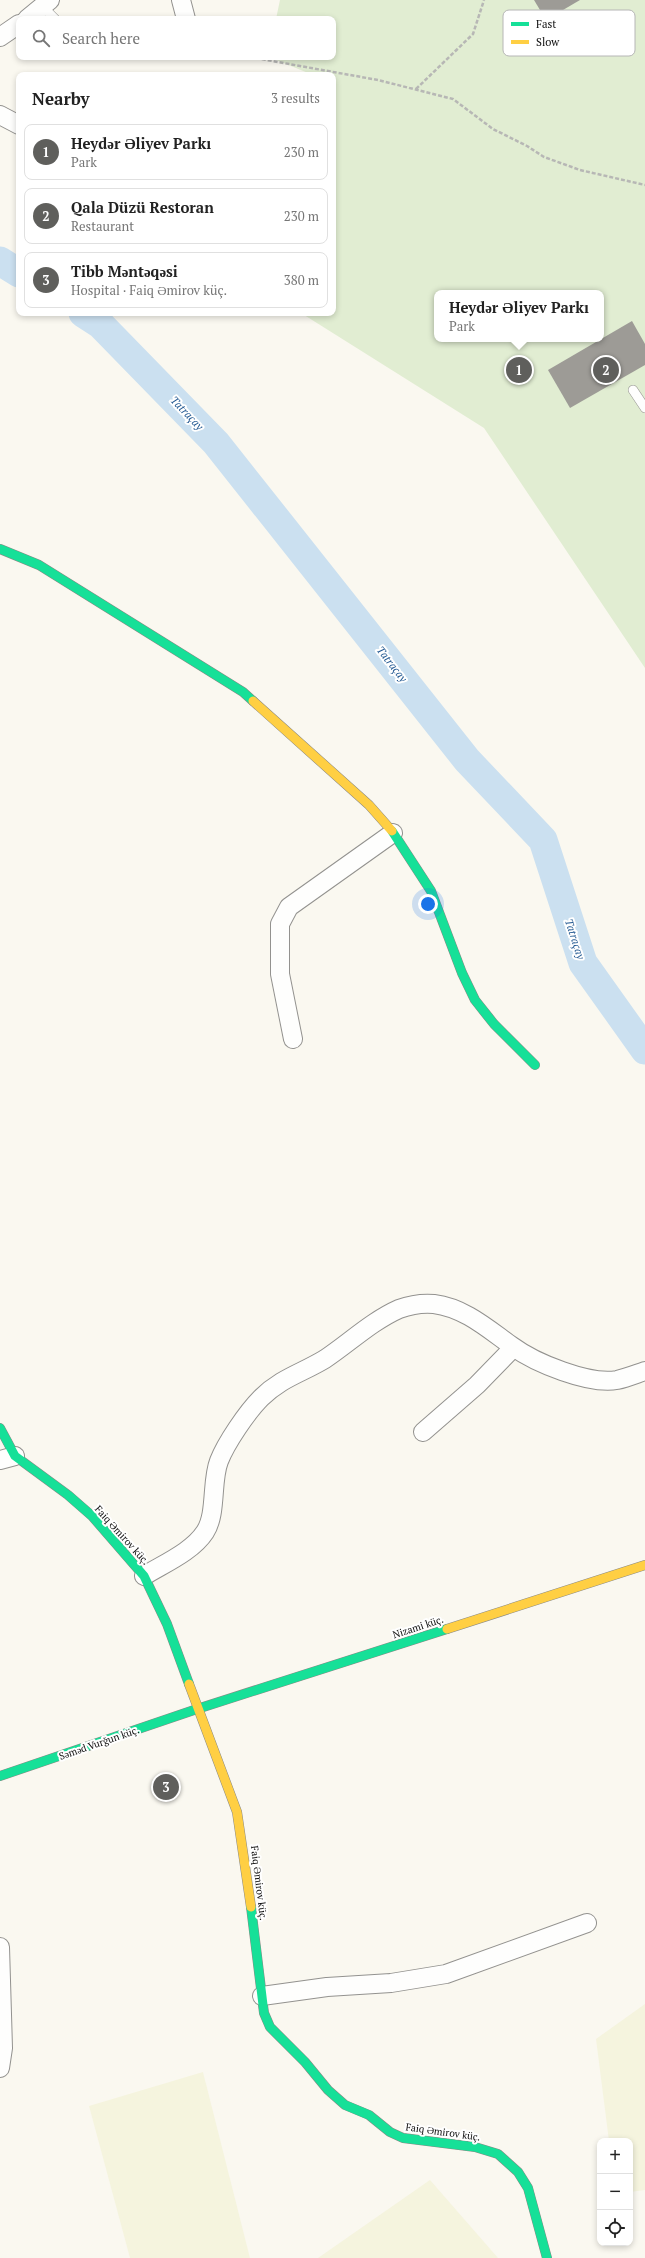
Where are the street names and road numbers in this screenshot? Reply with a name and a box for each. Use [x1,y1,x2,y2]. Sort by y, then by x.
street label: Faiq Əmirov küç. [92,1503,152,1567]
street label: Nizami küç. [391,1613,445,1641]
street label: Səməd Vurğun küç. [57,1723,141,1763]
street label: Faiq Əmirov küç. [248,1845,270,1921]
street label: Faiq Əmirov küç. [405,2120,481,2144]

